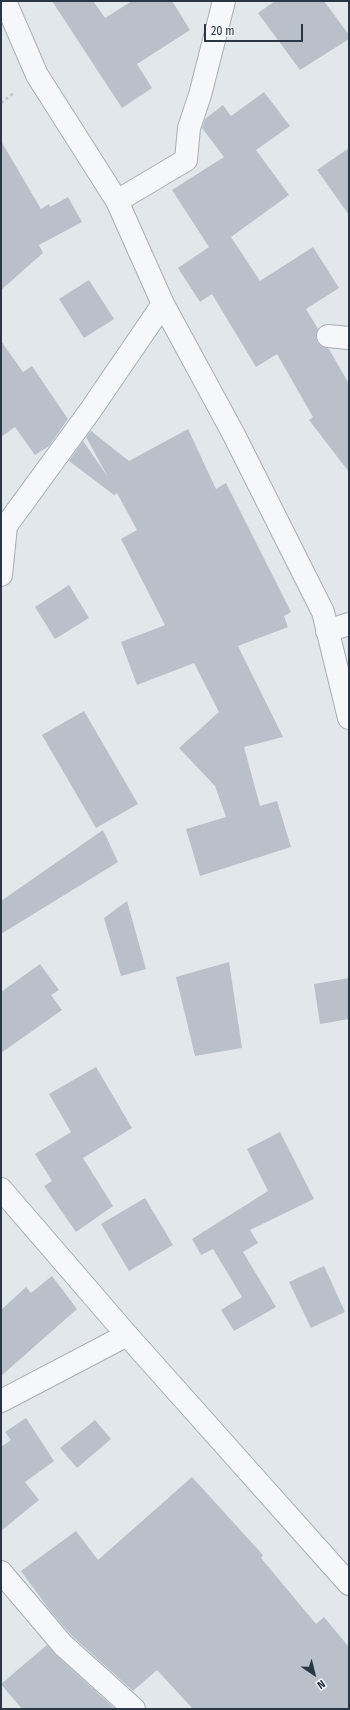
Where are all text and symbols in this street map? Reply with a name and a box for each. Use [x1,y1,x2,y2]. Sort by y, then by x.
scale bar [206,16,305,42]
text: 20 m [211,24,235,38]
north arrow [294,1654,334,1694]
text: N [315,1677,328,1691]

